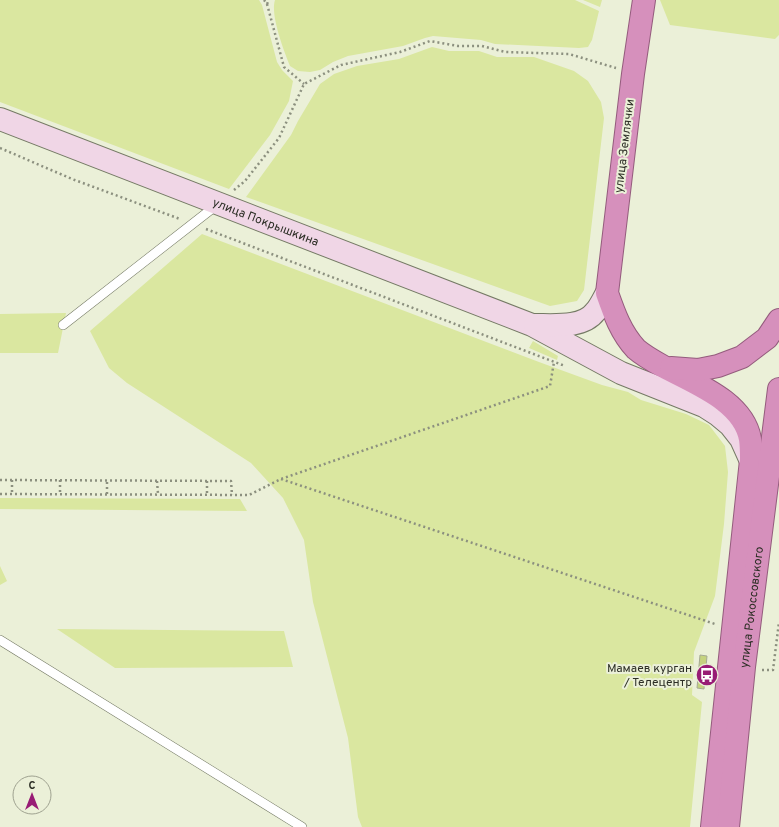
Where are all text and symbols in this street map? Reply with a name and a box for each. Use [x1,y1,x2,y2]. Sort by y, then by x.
street label: улица Землячки [611,98,639,194]
street label: улица Покрышкина [210,195,321,251]
street label: улица Рокоссовского [737,545,768,669]
place label: Мамаев курган / Телецентр [607,661,692,691]
bus stop icon: Мамаев курган / Телецентр [694,662,720,688]
north arrow [12,775,52,815]
text: С [28,779,36,793]

